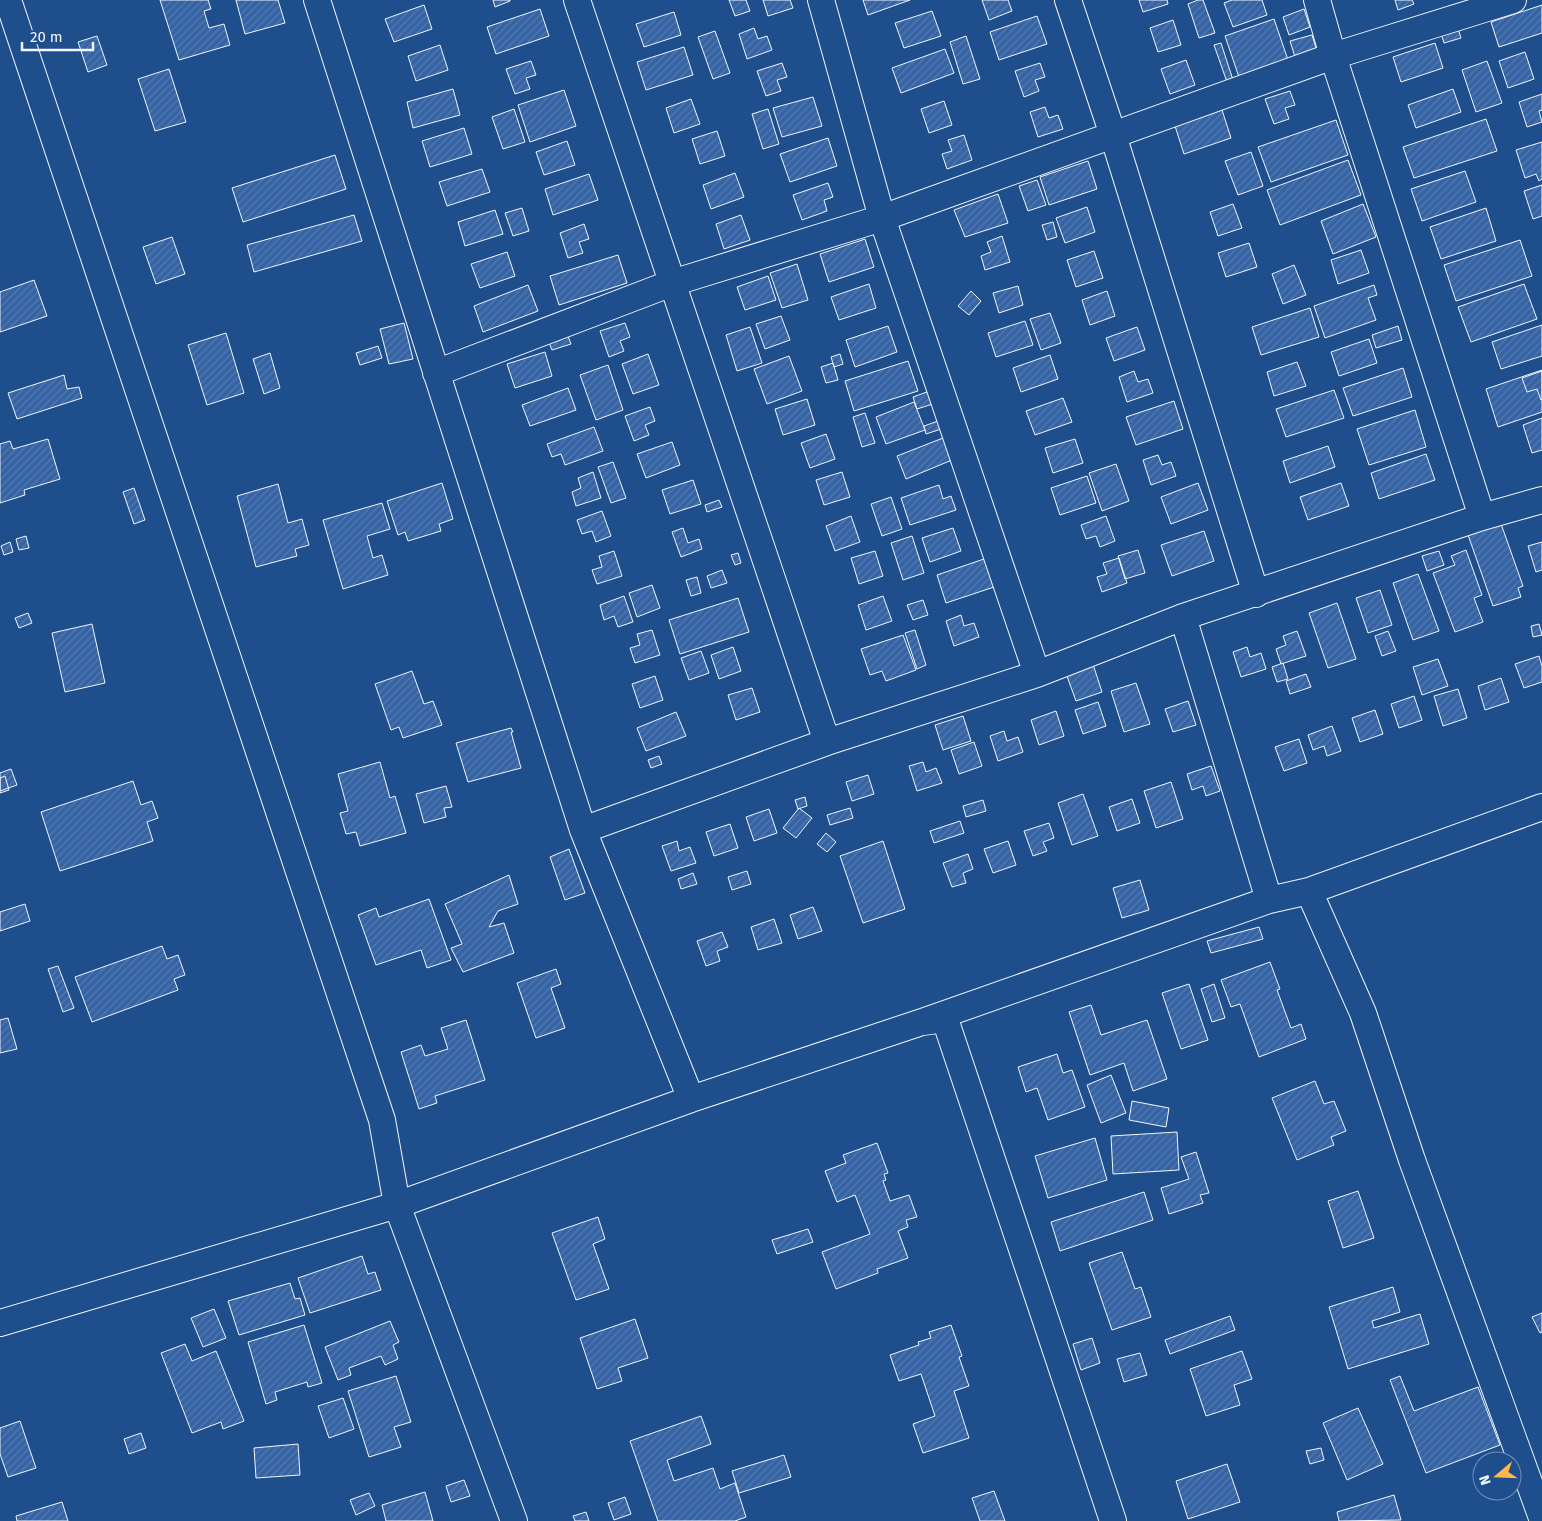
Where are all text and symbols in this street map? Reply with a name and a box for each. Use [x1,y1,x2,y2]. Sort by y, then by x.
scale bar [22,20,94,52]
text: 20 m [30,28,63,46]
north arrow [1472,1451,1522,1501]
text: N [1476,1473,1495,1487]

